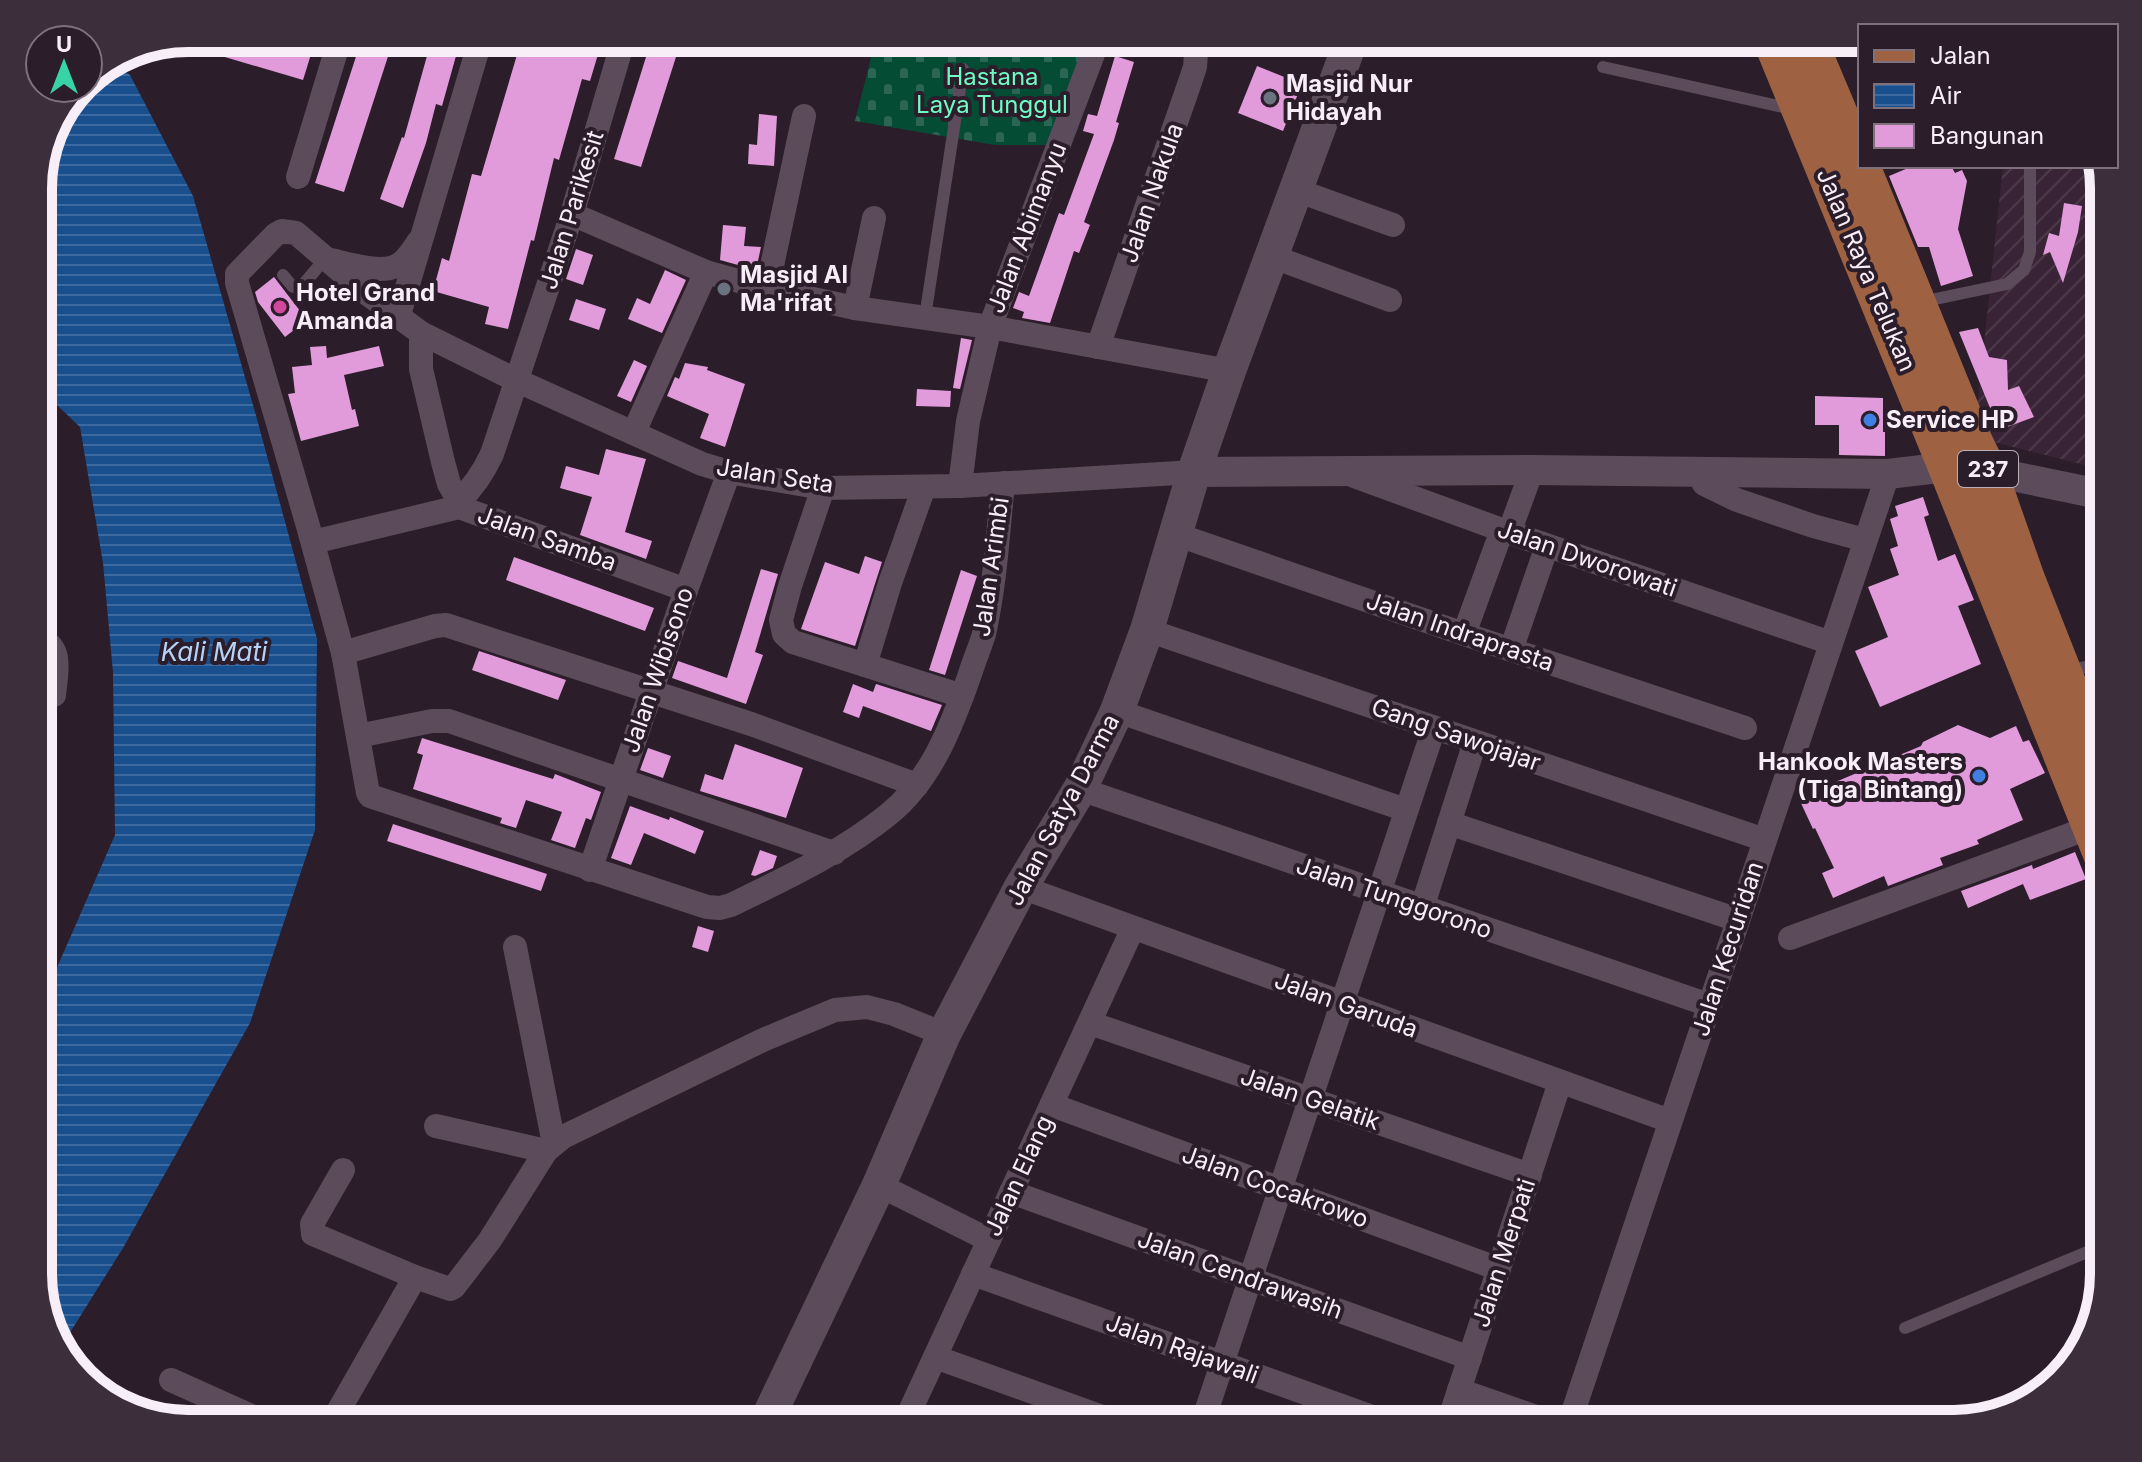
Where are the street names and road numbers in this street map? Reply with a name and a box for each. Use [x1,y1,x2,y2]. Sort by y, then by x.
street label: Jalan Nakula [1114,119,1189,266]
street label: Jalan Parikesit [534,127,609,293]
street label: Jalan Abimanyu [981,138,1072,317]
street label: Jalan Raya Telukan [1811,164,1922,376]
road number: 237 [1958,451,2018,487]
street label: Jalan Seta [714,452,836,499]
street label: Jalan Arimbi [966,495,1015,639]
street label: Jalan Samba [474,500,621,577]
street label: Jalan Dworowati [1494,514,1681,603]
street label: Jalan Wibisono [616,583,699,756]
street label: Jalan Indraprasta [1363,586,1558,677]
street label: Gang Sawojajar [1368,692,1545,777]
street label: Jalan Satya Darma [1000,709,1125,911]
street label: Jalan Tunggorono [1293,850,1496,945]
street label: Jalan Kecuridan [1686,858,1769,1040]
street label: Jalan Garuda [1271,965,1422,1044]
street label: Jalan Gelatik [1237,1061,1384,1136]
street label: Jalan Elang [978,1111,1059,1241]
street label: Jalan Cocakrowo [1178,1139,1372,1234]
street label: Jalan Merpati [1466,1175,1541,1331]
street label: Jalan Cendrawasih [1134,1224,1347,1325]
street label: Jalan Rajawali [1102,1308,1262,1390]

